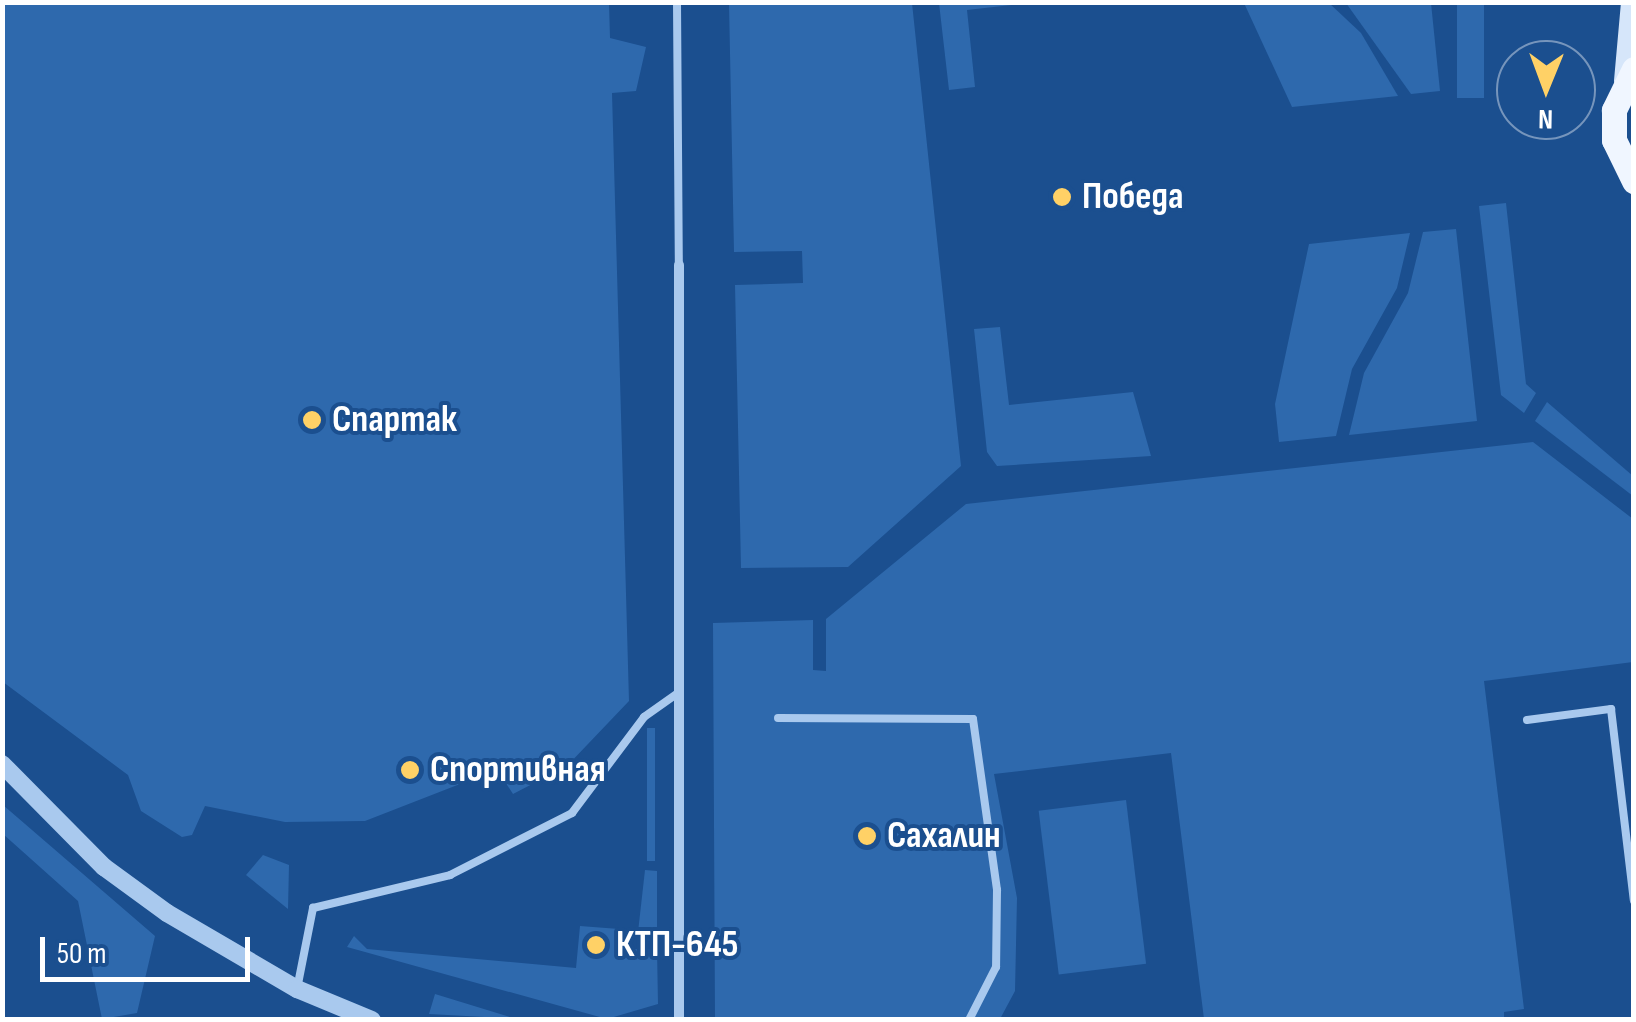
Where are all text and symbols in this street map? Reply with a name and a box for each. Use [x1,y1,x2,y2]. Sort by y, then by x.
north arrow [1496,40,1596,140]
text: N [1538,102,1553,135]
place label: Победа [1082,174,1184,220]
marker: Победа [1051,186,1073,208]
place label: Спартак [332,397,457,443]
marker: Спартак [301,409,323,431]
place label: Спортивная [430,747,606,793]
marker: Спортивная [399,759,421,781]
place label: Сахалин [887,813,1001,859]
marker: Сахалин [856,825,878,847]
scale bar [45,917,255,979]
place label: КТП-645 [616,922,738,968]
marker: КТП-645 [585,934,607,956]
text: 50 m [57,936,106,972]

